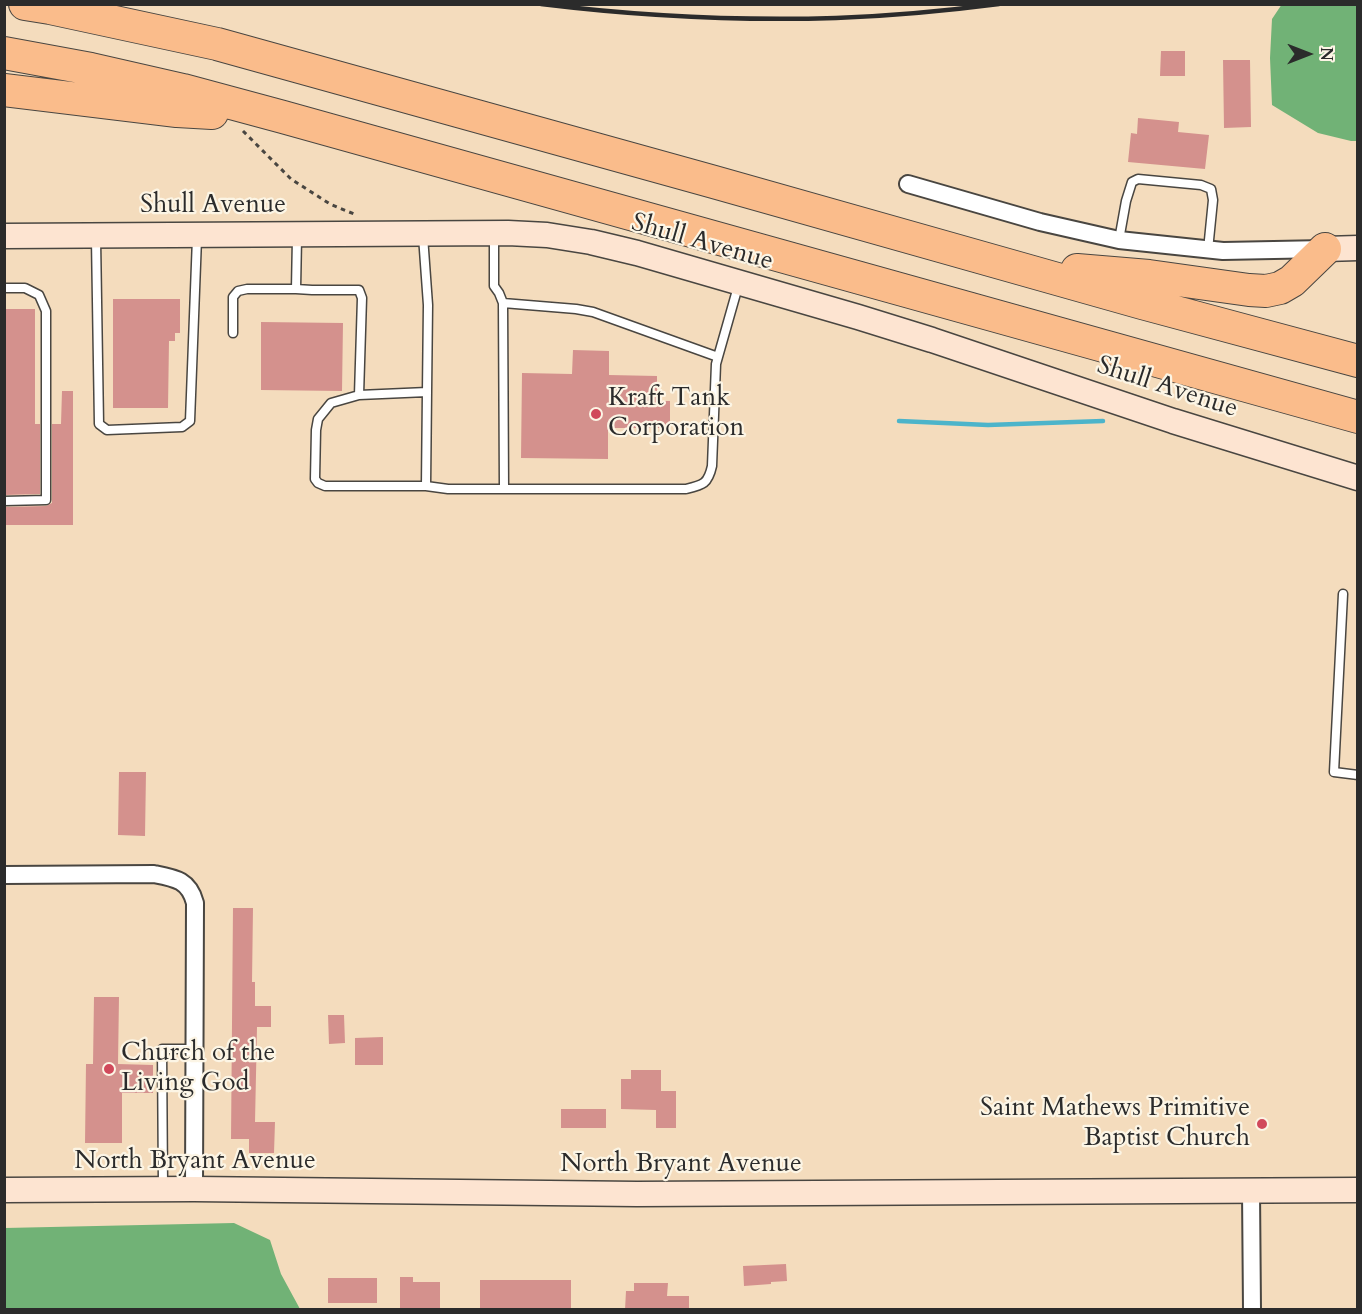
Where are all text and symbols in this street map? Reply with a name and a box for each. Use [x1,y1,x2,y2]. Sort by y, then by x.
north arrow [1278,24,1338,84]
text: N [1315,47,1337,61]
street label: Shull Avenue [140,190,286,222]
street label: Shull Avenue [627,208,777,278]
street label: Shull Avenue [1093,351,1241,425]
place label: Kraft Tank Corporation [608,383,744,444]
marker: Kraft Tank Corporation [589,407,603,421]
place label: Church of the Living God [121,1038,275,1100]
marker: Church of the Living God [102,1062,116,1076]
place label: Saint Mathews Primitive Baptist Church [980,1093,1250,1154]
marker: Saint Mathews Primitive Baptist Church [1255,1117,1269,1131]
street label: North Bryant Avenue [74,1146,316,1178]
street label: North Bryant Avenue [560,1149,802,1181]

